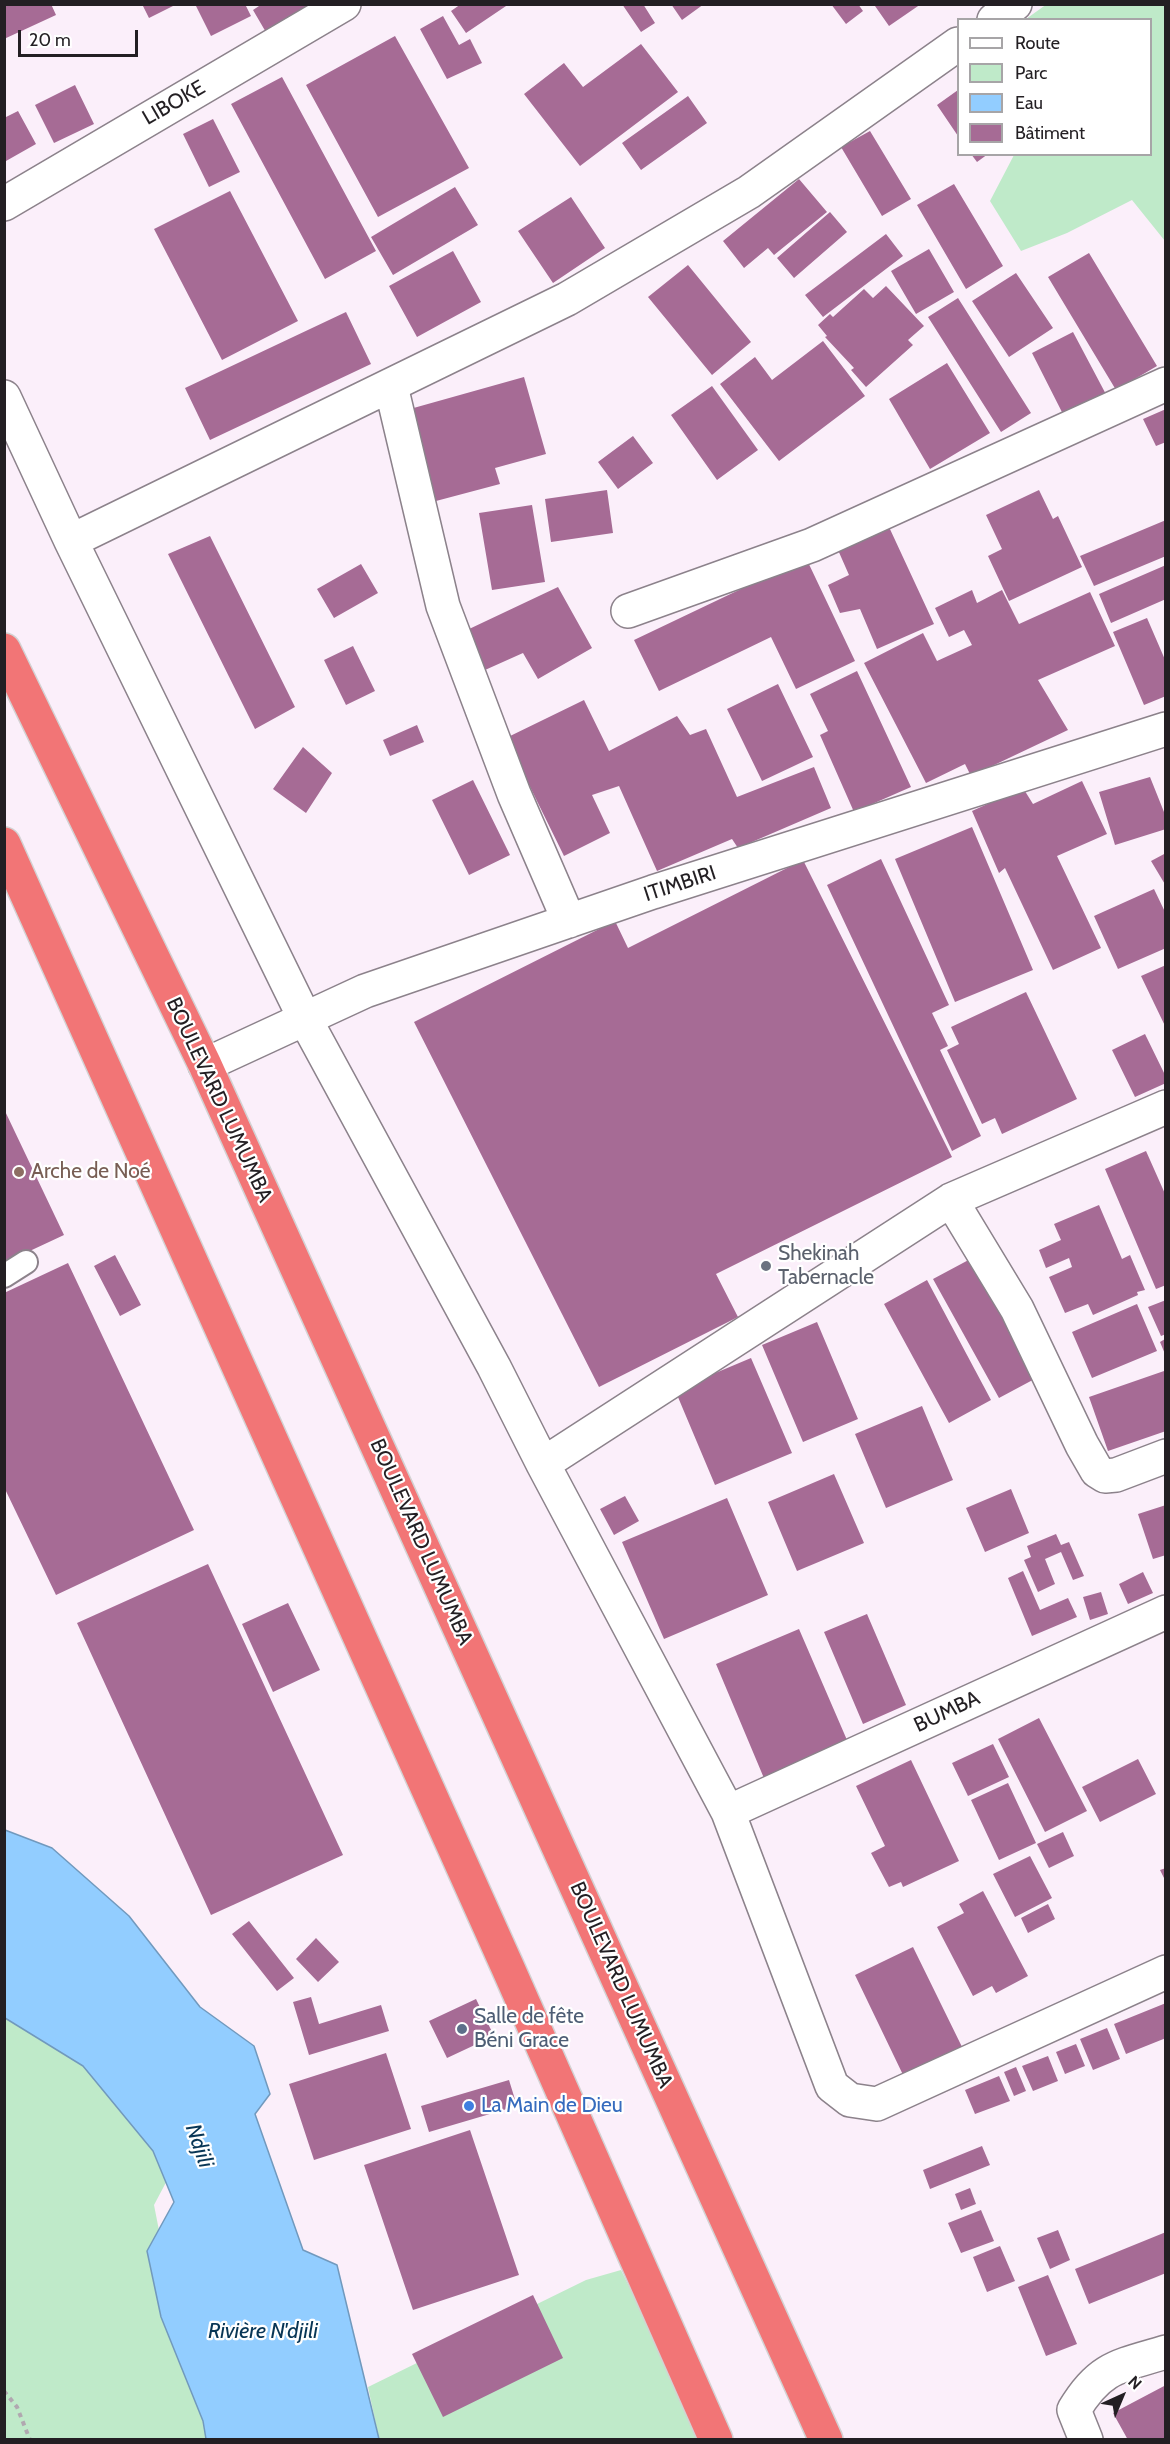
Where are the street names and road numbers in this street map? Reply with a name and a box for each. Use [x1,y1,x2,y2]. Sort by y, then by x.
street label: LIBOKE [138,75,210,131]
street label: ITIMBIRI [641,860,719,908]
street label: BOULEVARD LUMUMBA [160,994,278,1206]
street label: BOULEVARD LUMUMBA [364,1435,478,1649]
street label: BUMBA [910,1686,984,1738]
street label: BOULEVARD LUMUMBA [564,1878,678,2092]

